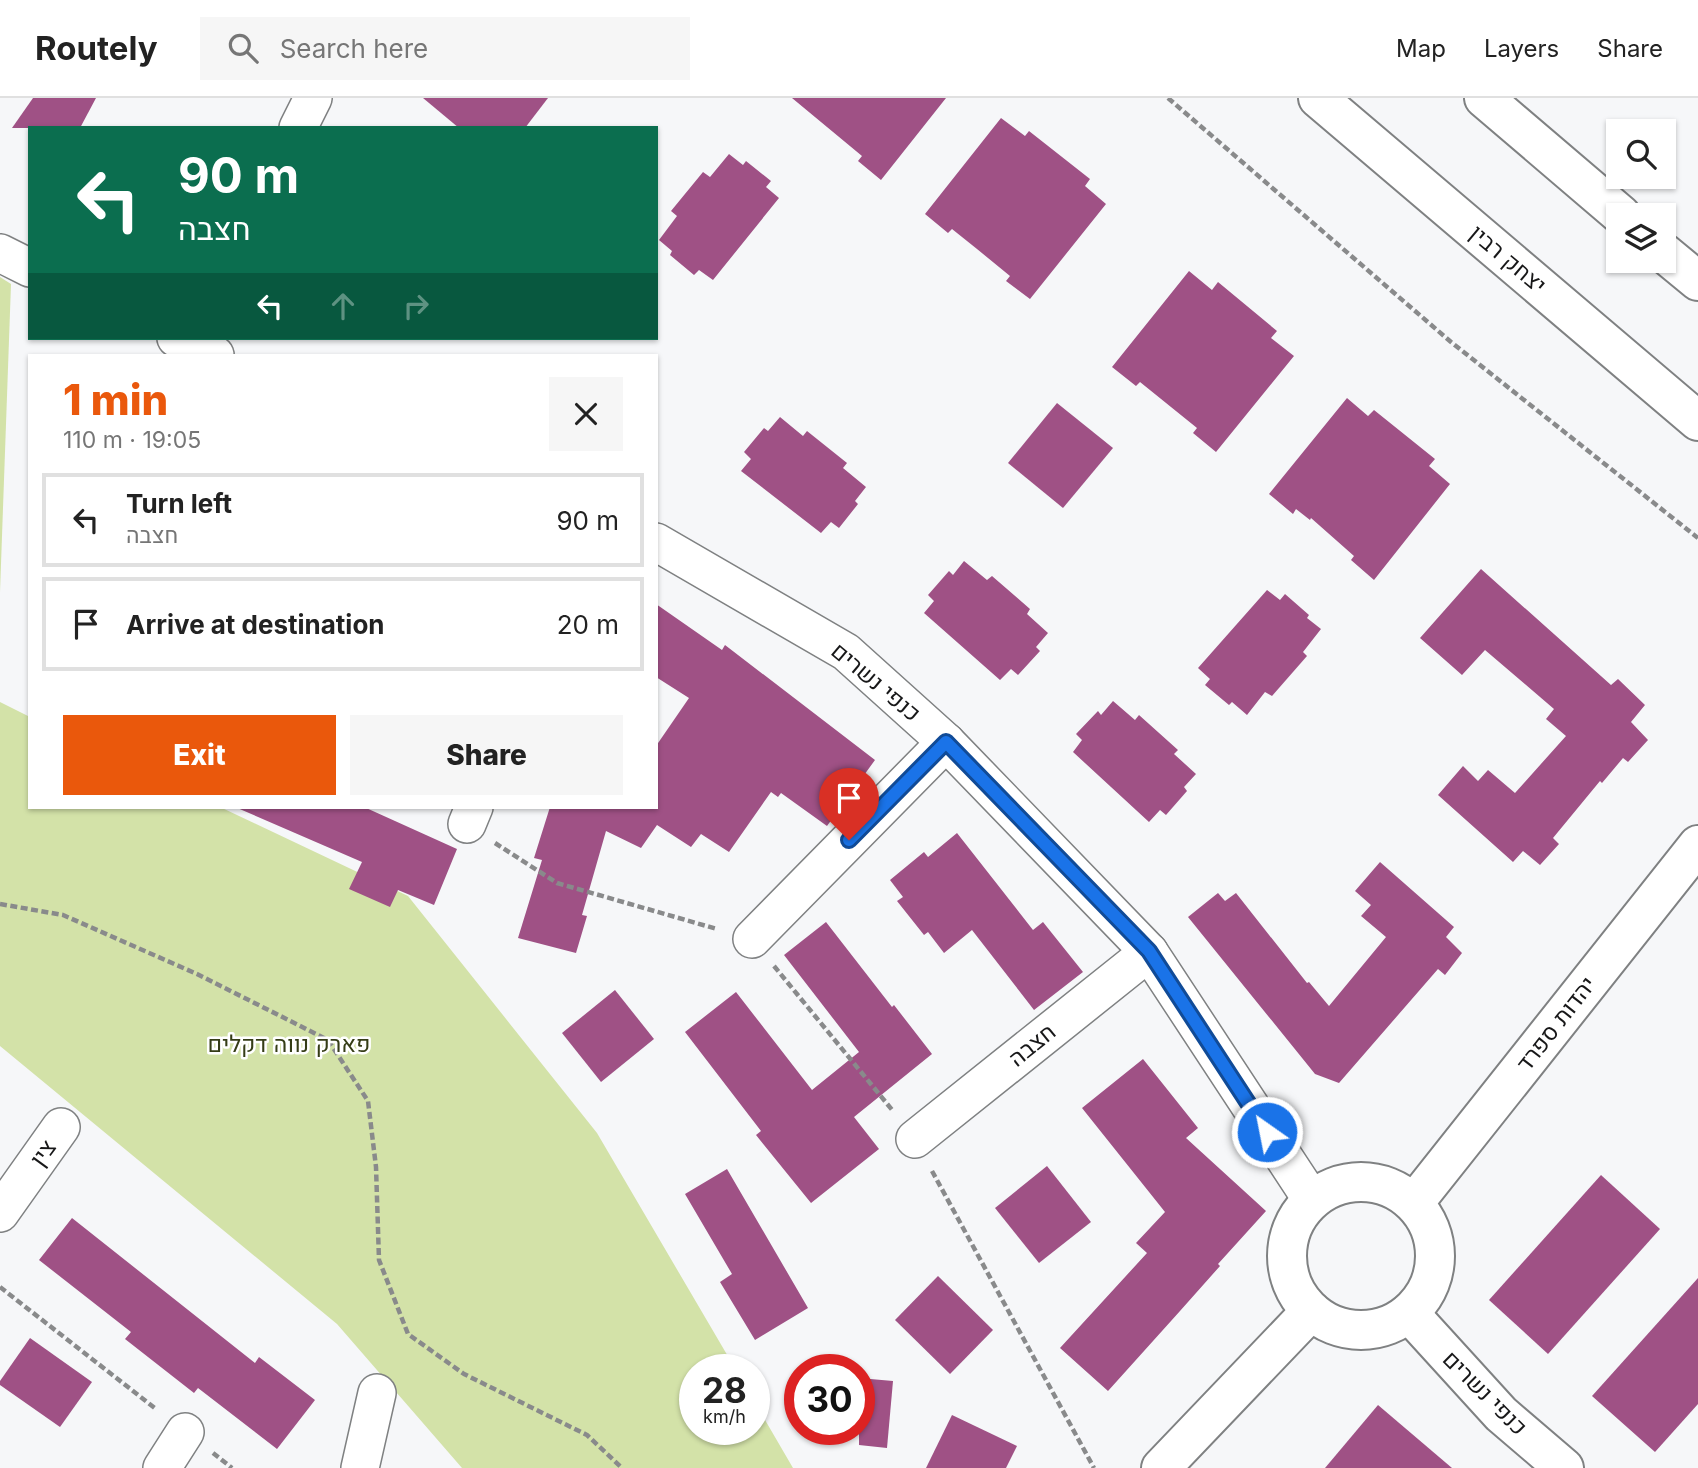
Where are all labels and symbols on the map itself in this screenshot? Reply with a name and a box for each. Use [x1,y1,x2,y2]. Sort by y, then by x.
street label: יצחק רבין [1464,219,1552,299]
street label: כנפי נשרים [826,637,926,727]
pin [819,768,879,840]
street label: יהדות ספרד [1510,971,1602,1077]
street label: חצבה [1003,1018,1061,1072]
park label: פארק נווה דקלים [208,1030,370,1058]
position arrow [1230,1095,1304,1169]
street label: צין [24,1134,62,1172]
street label: כנפי נשרים [1437,1345,1533,1441]
speed limit sign: 30 [784,1354,875,1445]

